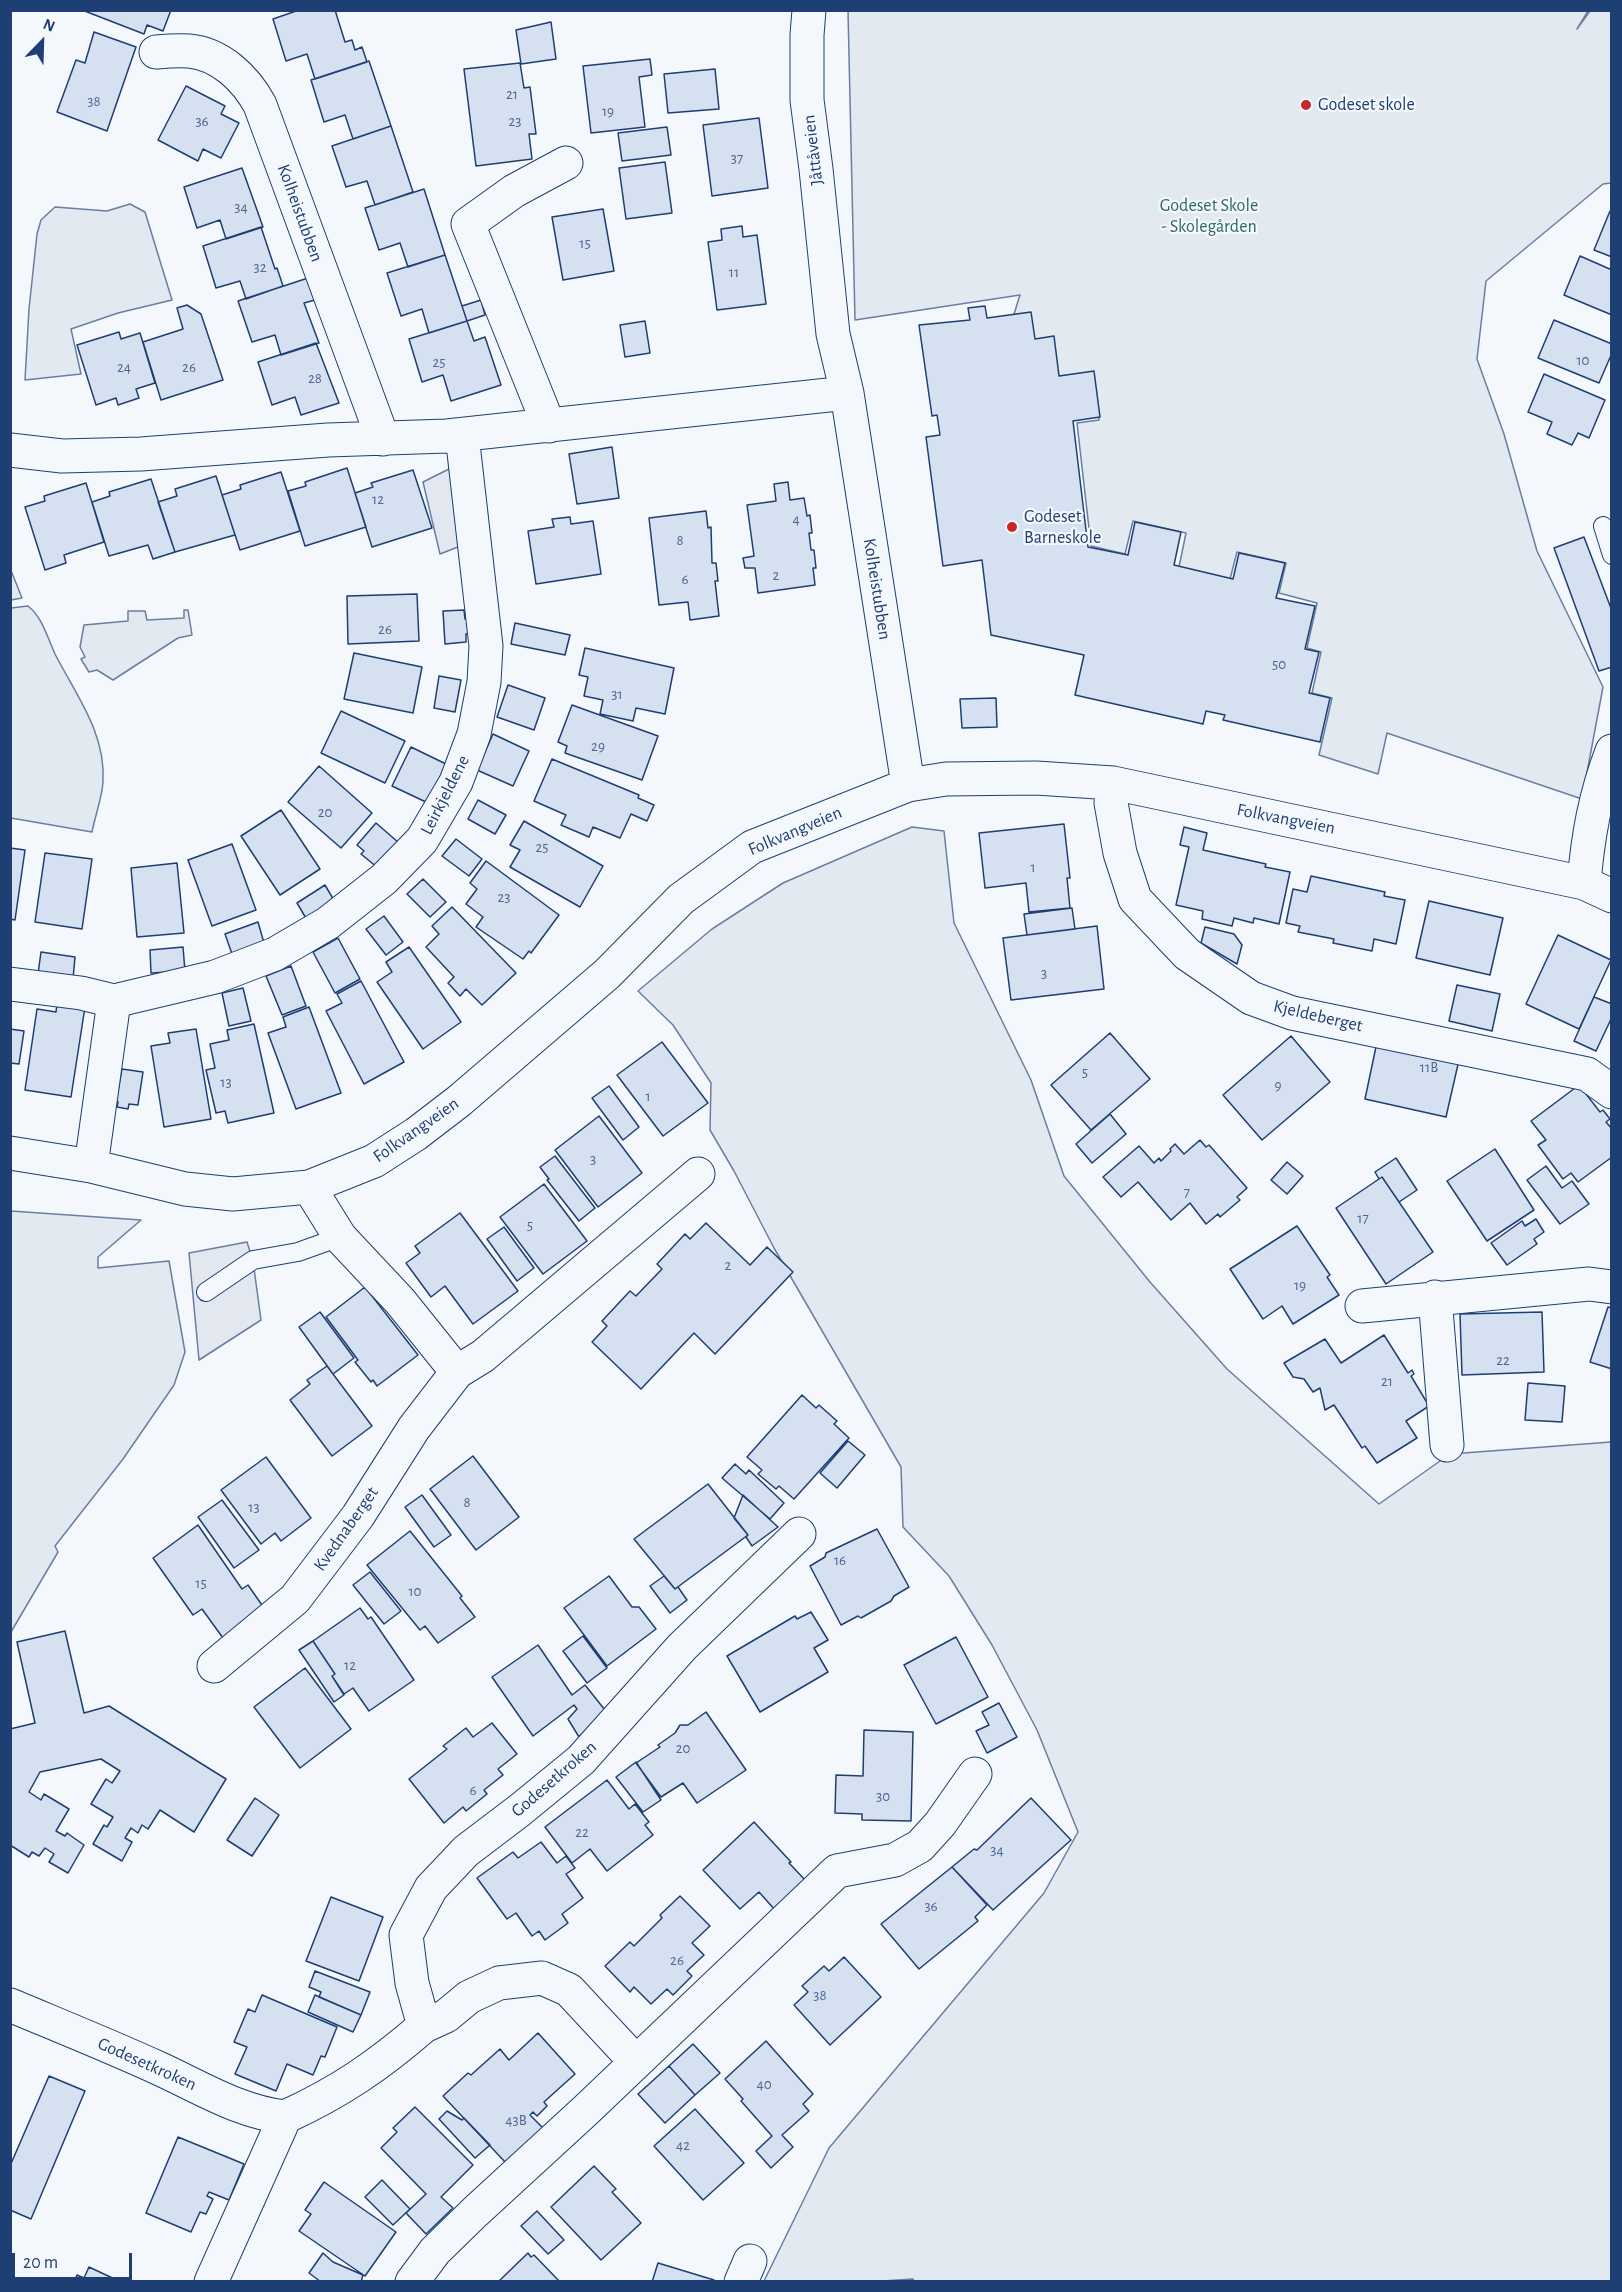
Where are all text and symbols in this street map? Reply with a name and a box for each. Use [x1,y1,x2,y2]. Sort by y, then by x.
north arrow [12,12,72,72]
text: N [41,16,57,35]
house number: 21 [506,85,518,103]
house number: 38 [87,92,101,110]
place label: Godeset skole [1318,94,1415,116]
marker: Godeset skole [1299,98,1313,112]
house number: 19 [602,102,614,120]
house number: 36 [195,112,209,130]
house number: 23 [508,112,522,130]
street label: Jåttåveien [798,114,828,186]
house number: 37 [731,149,743,167]
street label: Kolheistubben [272,161,328,265]
park label: Godeset Skole - Skolegården [1160,195,1258,238]
house number: 34 [234,198,248,216]
house number: 15 [579,234,591,252]
house number: 32 [253,258,267,276]
house number: 11 [729,263,739,281]
house number: 10 [1576,351,1590,369]
house number: 25 [432,353,446,371]
house number: 24 [117,358,131,376]
house number: 26 [182,358,196,376]
house number: 28 [308,369,322,387]
house number: 12 [372,490,384,508]
place label: Godeset Barneskole [1024,506,1101,548]
house number: 4 [792,510,800,528]
marker: Godeset Barneskole [1005,520,1019,534]
house number: 8 [676,531,684,549]
street label: Kolheistubben [858,537,896,641]
house number: 2 [773,566,779,584]
house number: 6 [681,570,689,588]
house number: 26 [378,620,392,638]
house number: 50 [1272,655,1286,673]
house number: 31 [611,685,623,703]
house number: 29 [591,737,605,755]
street label: Leirkjeldene [416,751,474,839]
street label: Folkvangveien [1235,799,1337,839]
street label: Folkvangveien [745,802,845,860]
house number: 20 [318,803,332,821]
house number: 25 [535,838,549,856]
house number: 1 [1030,858,1036,876]
house number: 23 [497,888,511,906]
house number: 3 [1041,964,1047,982]
street label: Kjeldeberget [1271,995,1365,1037]
house number: 11B [1420,1058,1438,1076]
house number: 5 [1082,1063,1088,1081]
house number: 13 [220,1073,232,1091]
house number: 9 [1274,1076,1282,1094]
house number: 1 [645,1087,651,1105]
street label: Folkvangveien [369,1093,463,1167]
house number: 3 [590,1150,596,1168]
house number: 7 [1184,1183,1190,1201]
house number: 17 [1357,1209,1369,1227]
house number: 5 [527,1216,533,1234]
house number: 2 [725,1256,731,1274]
house number: 19 [1294,1276,1306,1294]
house number: 22 [1496,1351,1510,1369]
house number: 21 [1381,1372,1393,1390]
street label: Kvednaberget [309,1483,383,1575]
house number: 8 [463,1493,471,1511]
house number: 13 [248,1498,260,1516]
house number: 16 [834,1551,846,1569]
house number: 15 [195,1574,207,1592]
house number: 10 [408,1582,422,1600]
house number: 12 [344,1656,356,1674]
street label: Godesetkroken [507,1736,601,1822]
house number: 20 [676,1739,690,1757]
house number: 6 [469,1781,477,1799]
house number: 30 [876,1787,890,1805]
house number: 22 [575,1823,589,1841]
house number: 34 [990,1841,1004,1859]
house number: 36 [924,1897,938,1915]
house number: 26 [670,1951,684,1969]
house number: 38 [813,1986,827,2004]
street label: Godesetkroken [94,2033,200,2095]
house number: 40 [756,2075,772,2093]
house number: 43B [505,2111,527,2129]
house number: 42 [676,2136,690,2154]
scale bar [15,2241,135,2279]
text: 20 m [23,2254,58,2272]

